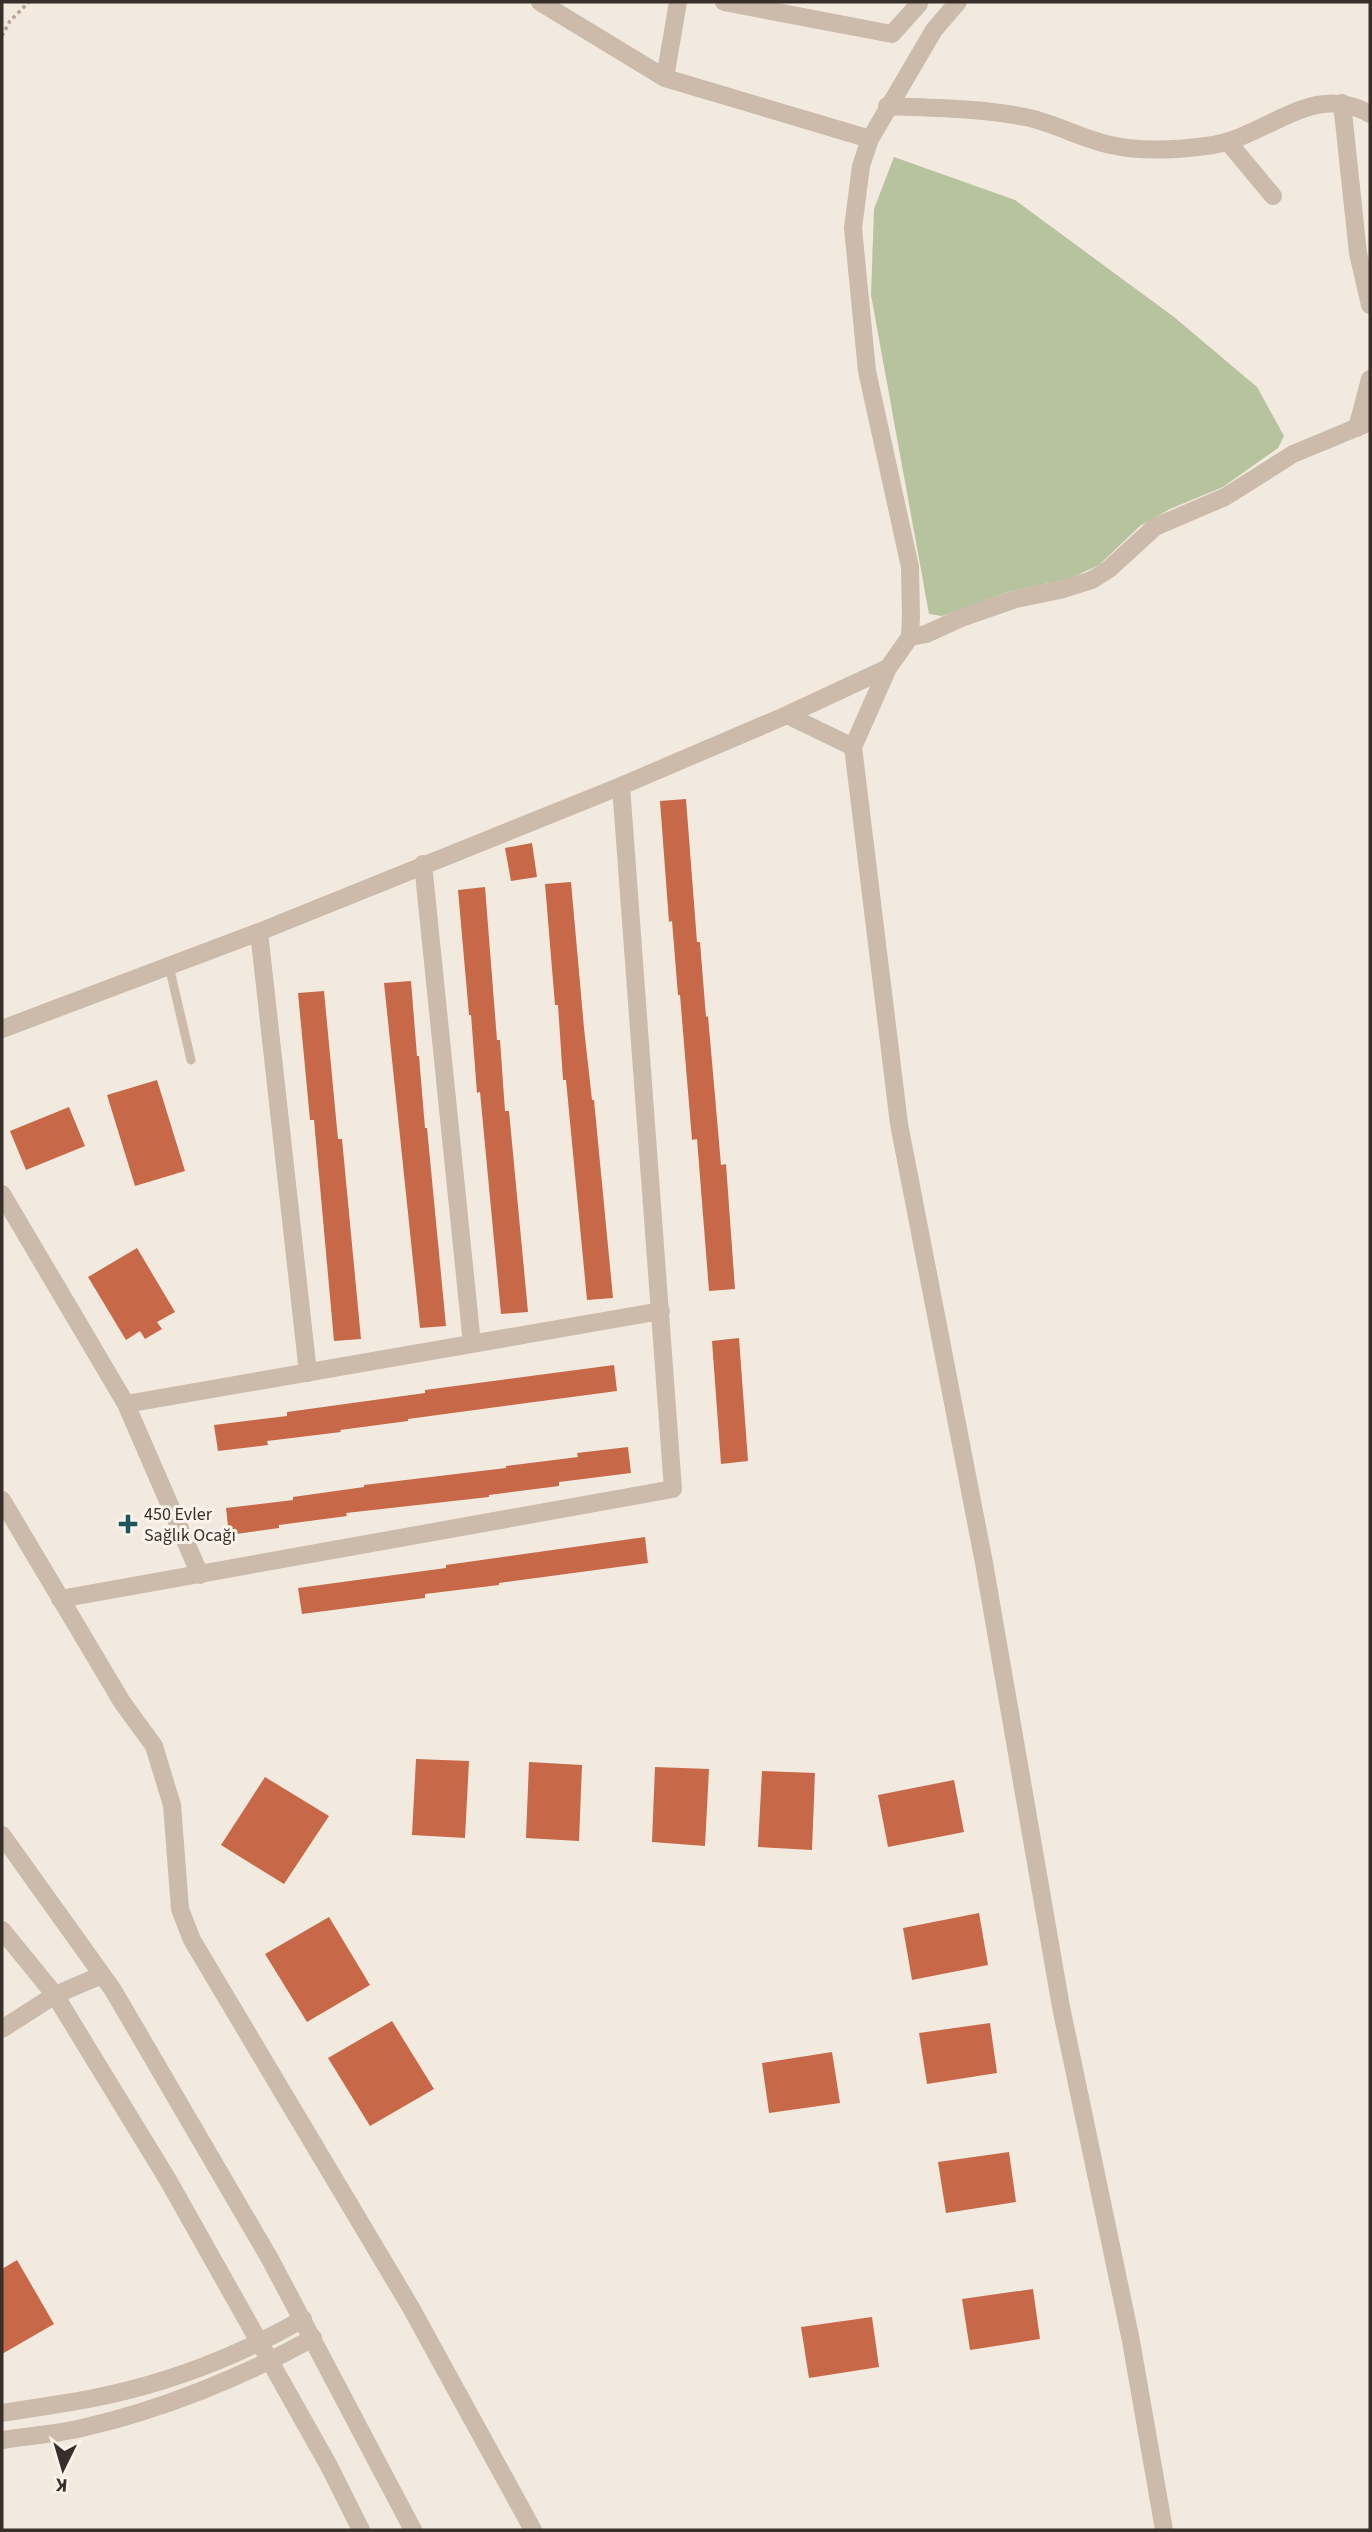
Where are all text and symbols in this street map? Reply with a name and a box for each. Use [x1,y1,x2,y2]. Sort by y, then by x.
place label: 450 Evler Sağlık Ocağı [144,1502,236,1548]
marker: 450 Evler Sağlık Ocağı [118,1514,138,1534]
north arrow [28,2434,98,2504]
text: K [54,2470,69,2498]

